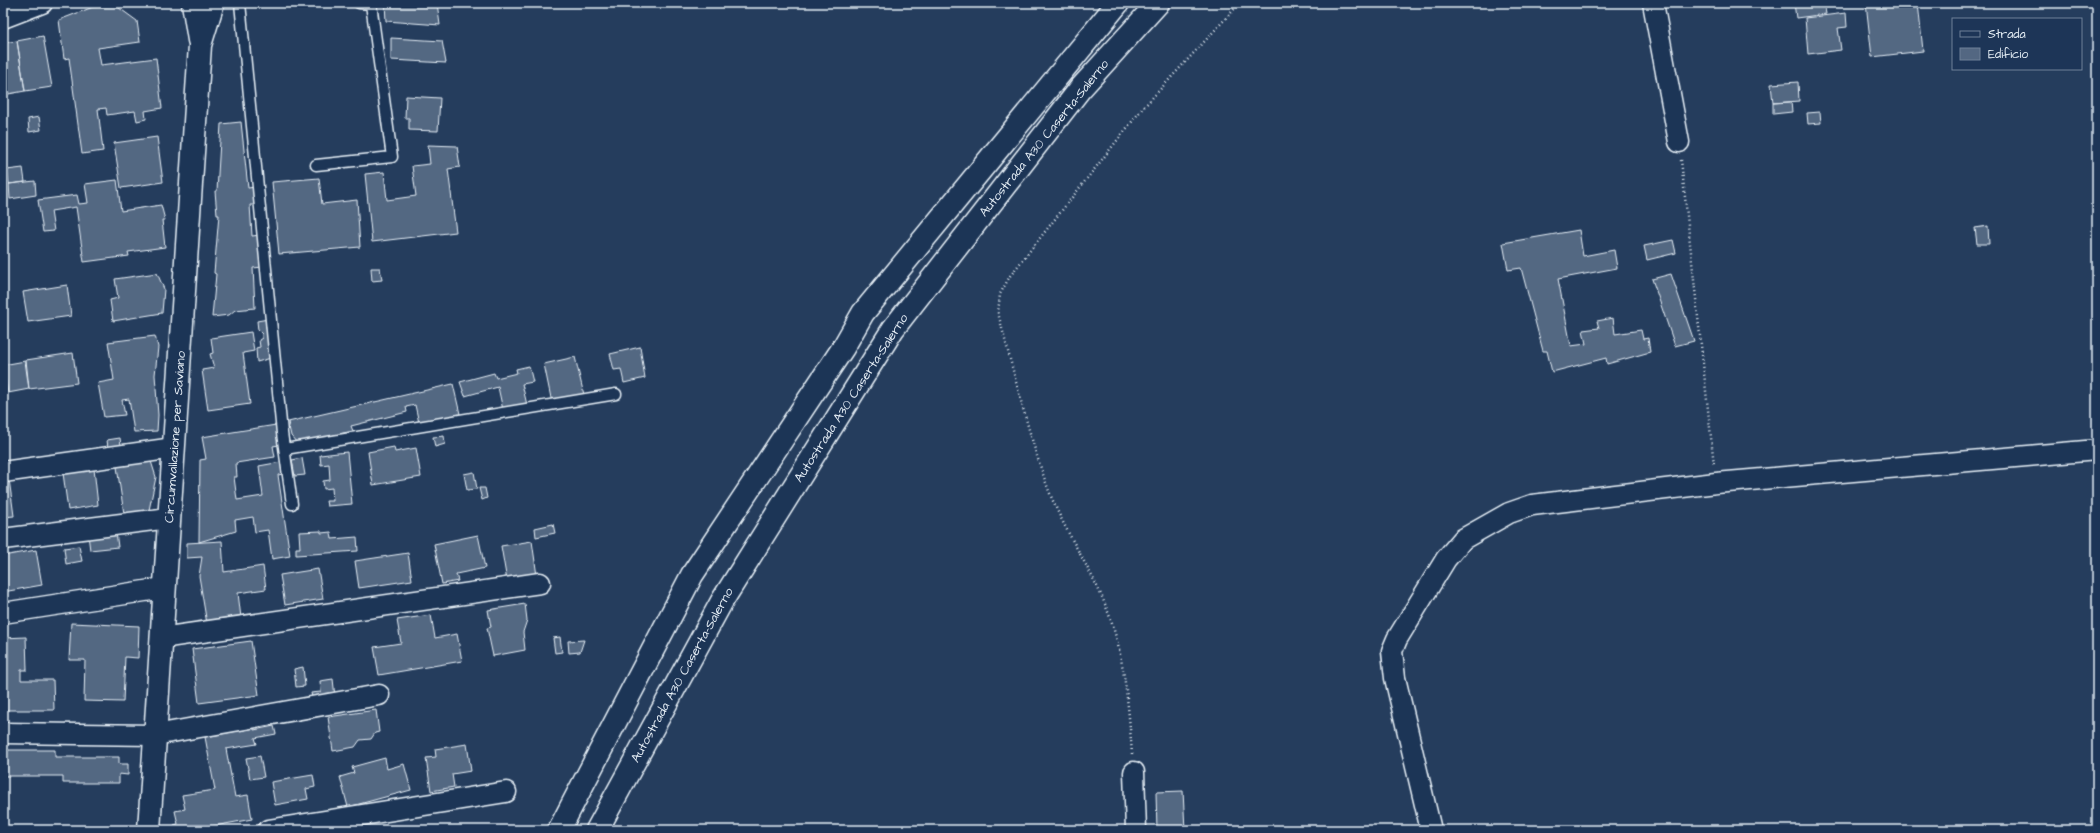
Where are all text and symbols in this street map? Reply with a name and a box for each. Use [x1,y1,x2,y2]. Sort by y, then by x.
legend [1952,18,2082,70]
text: Strada [1988,26,2026,43]
text: Edificio [1988,46,2028,63]
street label: Autostrada A30 Caserta-Salerno [975,55,1114,220]
street label: Autostrada A30 Caserta-Salerno [790,310,913,486]
street label: Circumvallazione per Saviano [160,350,190,524]
street label: Autostrada A30 Caserta-Salerno [626,584,738,766]

